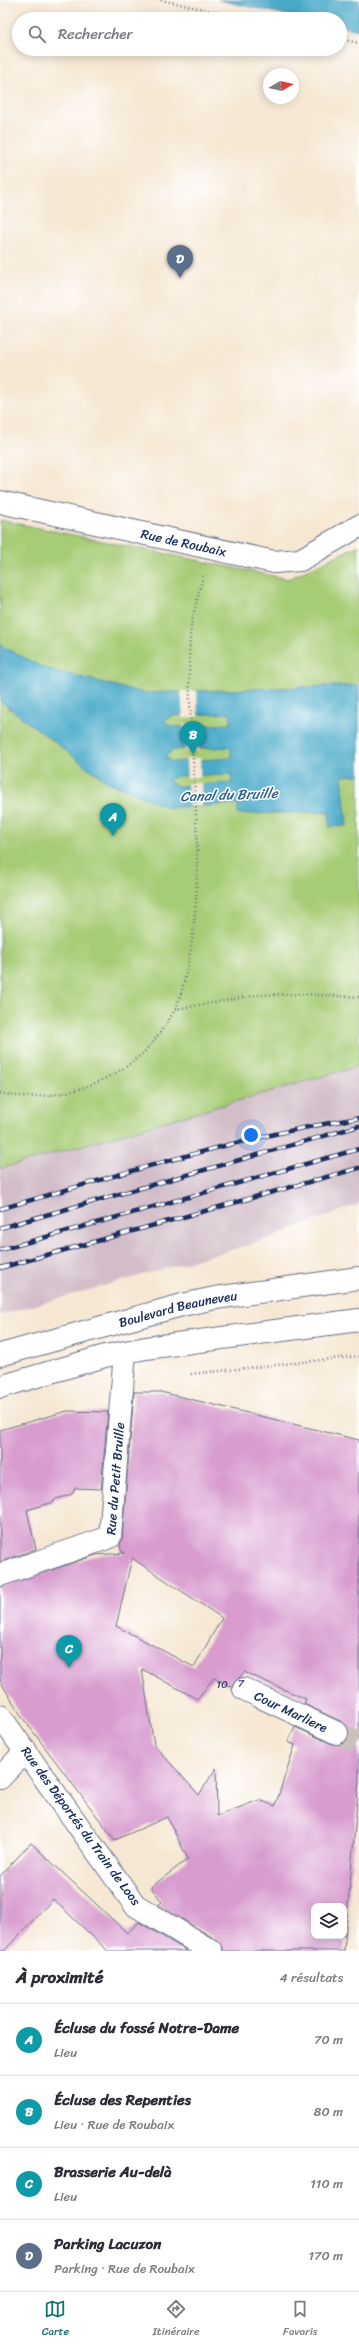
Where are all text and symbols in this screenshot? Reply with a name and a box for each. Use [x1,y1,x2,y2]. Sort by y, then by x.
search box [12,12,347,56]
text: Rechercher [58,21,133,47]
icon: search [26,23,48,45]
north arrow [263,68,299,104]
pin: D [167,245,193,278]
street label: Rue de Roubaix [139,522,229,563]
pin: B [180,721,206,754]
water label: Canal du Bruille [180,781,279,809]
pin: A [100,803,126,836]
your location [241,1125,261,1145]
street label: Boulevard Beauneveu [116,1284,239,1333]
street label: Rue du Petit Bruille [99,1421,131,1536]
pin: C [56,1635,82,1668]
house number: 7 [238,1674,245,1693]
house number: 10 [216,1675,228,1694]
street label: Cour Marliere [250,1684,332,1739]
street label: Rue des Déportés du Train de Loos [15,1741,147,1911]
map controls [311,1903,347,1939]
button: layers [311,1903,347,1939]
text: À proximité [16,1962,103,1992]
text: 4 résultats [280,1966,343,1989]
text: Écluse du fossé Notre-Dame [54,2015,239,2041]
text: A [25,2028,33,2051]
text: 70 m [314,2028,343,2051]
text: Lieu [54,2041,77,2064]
text: Écluse des Repenties [54,2087,191,2113]
text: B [25,2100,33,2123]
text: 80 m [314,2100,343,2123]
text: Lieu · Rue de Roubaix [54,2113,174,2136]
text: Brasserie Au-delà [54,2159,172,2185]
text: C [25,2172,33,2195]
text: 110 m [310,2172,343,2195]
text: Lieu [54,2185,77,2208]
text: Parking Lacuzon [54,2231,161,2257]
text: D [25,2244,33,2267]
text: 170 m [308,2244,343,2267]
text: Parking · Rue de Roubaix [54,2257,195,2280]
tab: Carte [42,2298,69,2341]
tab: Itinéraire [153,2298,200,2341]
tab: Favoris [283,2298,317,2341]

